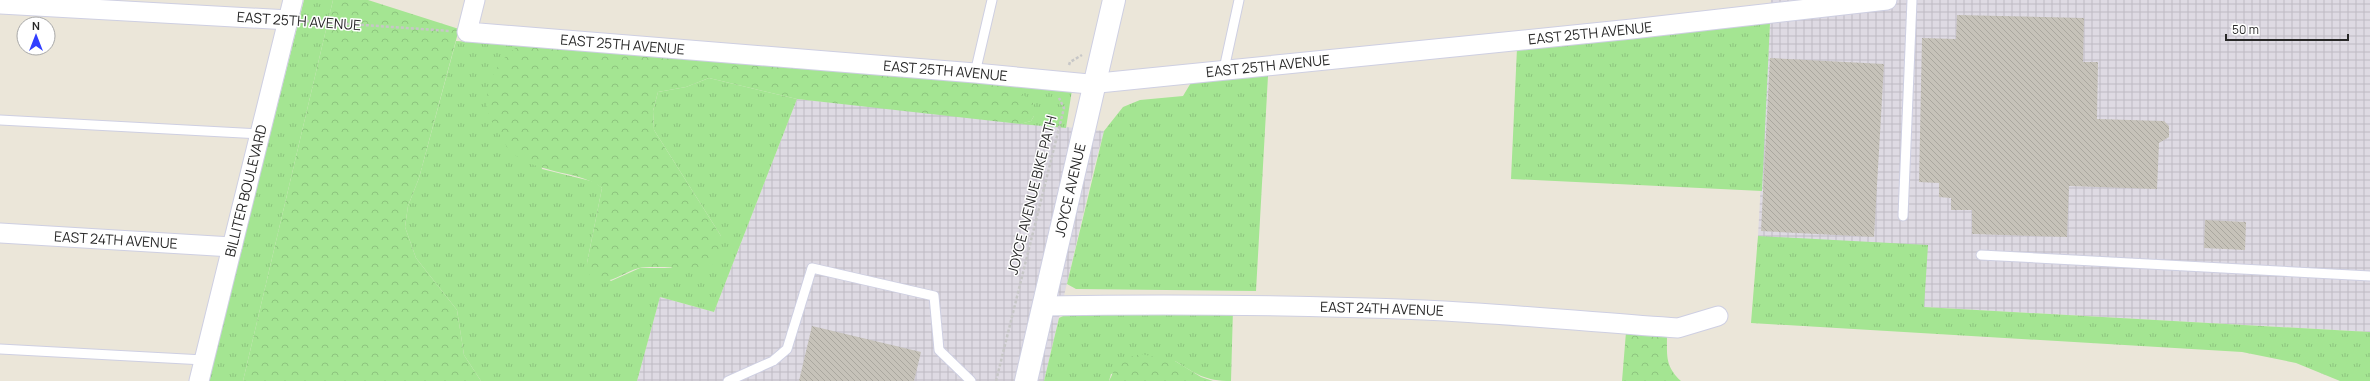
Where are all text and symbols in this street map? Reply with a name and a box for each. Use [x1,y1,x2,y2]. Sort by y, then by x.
street label: EAST 25TH AVENUE [236,7,362,34]
north arrow [16,16,56,56]
scale bar [2226,16,2348,42]
street label: EAST 25TH AVENUE [1527,17,1653,48]
text: N [32,18,40,33]
text: 50 m [2232,21,2259,38]
street label: EAST 25TH AVENUE [560,30,685,59]
street label: EAST 25TH AVENUE [1205,50,1331,81]
street label: EAST 25TH AVENUE [883,56,1008,85]
street label: JOYCE AVENUE BIKE PATH [1003,113,1060,276]
street label: BILLITER BOULEVARD [220,122,271,259]
street label: JOYCE AVENUE [1050,141,1090,239]
street label: EAST 24TH AVENUE [54,226,178,253]
street label: EAST 24TH AVENUE [1320,297,1444,320]

